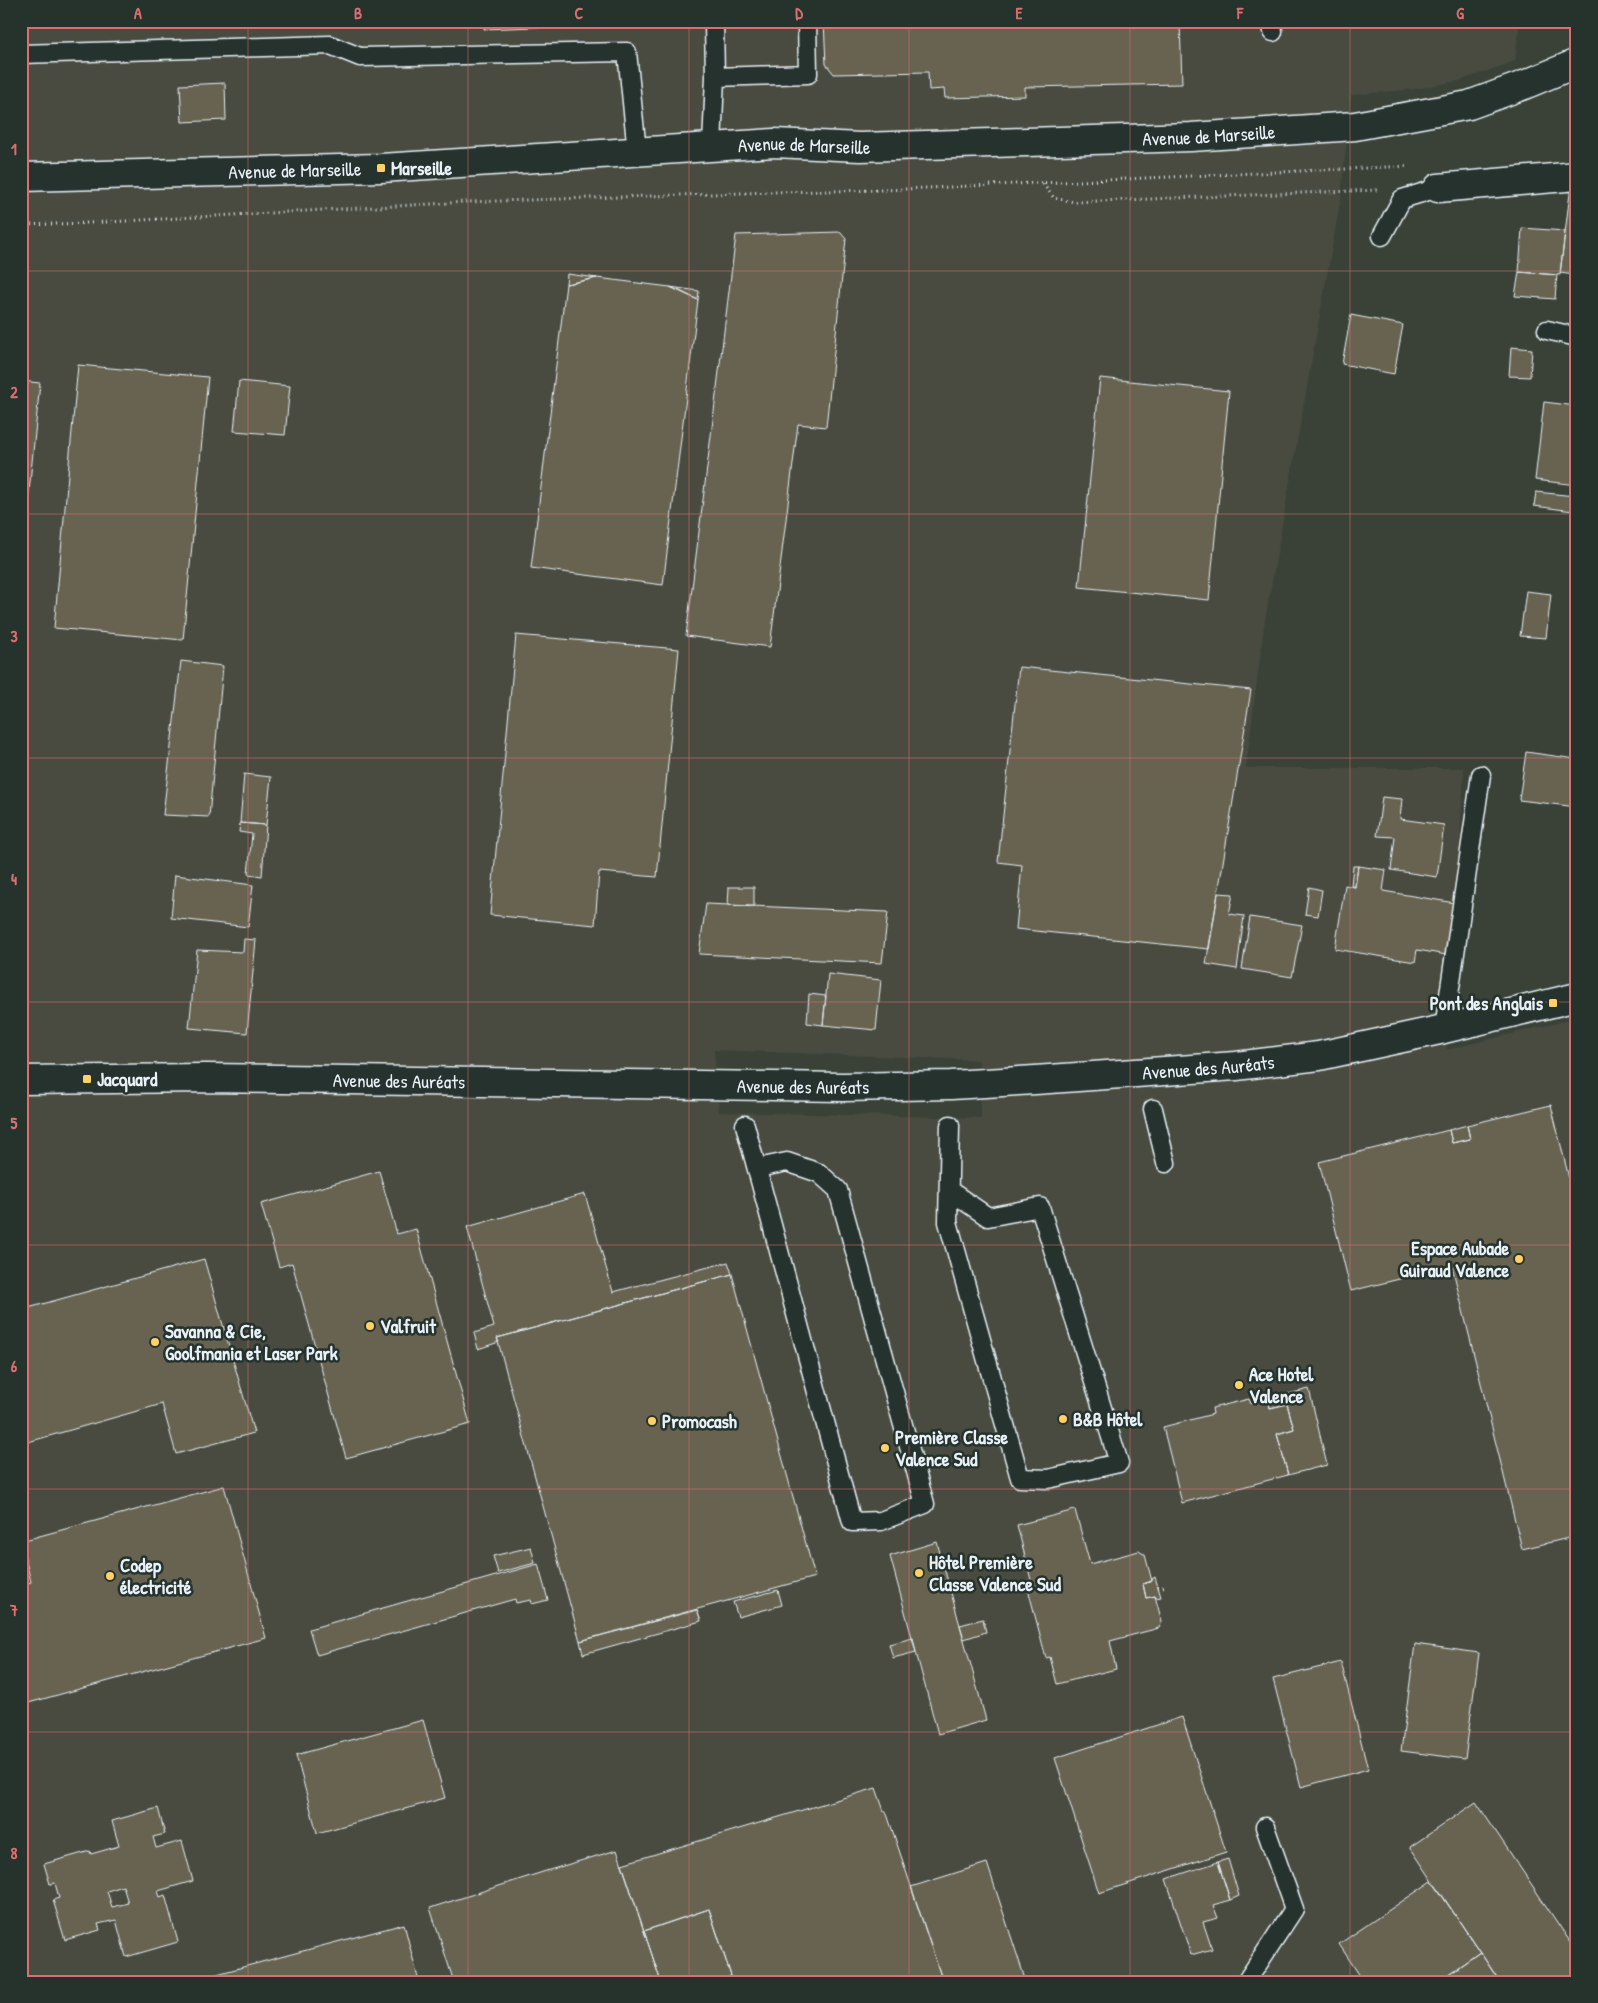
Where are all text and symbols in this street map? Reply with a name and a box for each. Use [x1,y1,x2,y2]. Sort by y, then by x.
text: A [134,2,142,24]
text: B [354,2,362,24]
text: C [575,2,584,24]
text: D [795,2,803,24]
text: E [1015,2,1023,24]
text: F [1236,2,1244,24]
text: G [1456,2,1464,24]
street label: Avenue de Marseille [1142,118,1276,151]
street label: Avenue de Marseille [737,130,871,160]
text: 1 [11,138,17,160]
street label: Avenue de Marseille [228,155,362,185]
place label: Marseille [391,155,452,181]
marker: Marseille [375,162,387,174]
text: 2 [10,381,18,403]
text: 3 [10,625,18,647]
text: 4 [11,868,17,890]
place label: Pont des Anglais [1430,990,1544,1017]
marker: Pont des Anglais [1547,997,1559,1009]
street label: Avenue des Auréats [1141,1048,1276,1085]
place label: Jacquard [97,1066,158,1093]
street label: Avenue des Auréats [333,1067,465,1095]
marker: Jacquard [81,1073,93,1085]
street label: Avenue des Auréats [737,1073,869,1100]
text: 5 [11,1112,18,1134]
place label: Espace Aubade Guiraud Valence [1400,1235,1509,1283]
marker: Espace Aubade Guiraud Valence [1513,1253,1525,1265]
place label: Valfruit [380,1313,437,1339]
place label: Savanna & Cie, Goolfmania et Laser Park [165,1318,338,1366]
marker: Valfruit [364,1320,376,1332]
marker: Savanna & Cie, Goolfmania et Laser Park [149,1336,161,1348]
text: 6 [11,1355,18,1377]
place label: Ace Hotel Valence [1249,1361,1314,1409]
marker: Ace Hotel Valence [1233,1379,1245,1391]
place label: B&B Hôtel [1073,1406,1143,1432]
place label: Promocash [662,1408,737,1434]
marker: B&B Hôtel [1057,1413,1069,1425]
marker: Promocash [646,1415,658,1427]
place label: Première Classe Valence Sud [895,1424,1009,1472]
marker: Première Classe Valence Sud [879,1442,891,1454]
place label: Hôtel Première Classe Valence Sud [929,1549,1061,1597]
place label: Codep électricité [120,1552,192,1600]
marker: Hôtel Première Classe Valence Sud [913,1567,925,1579]
marker: Codep électricité [104,1570,116,1582]
text: 7 [9,1599,18,1621]
text: 8 [11,1842,18,1864]

